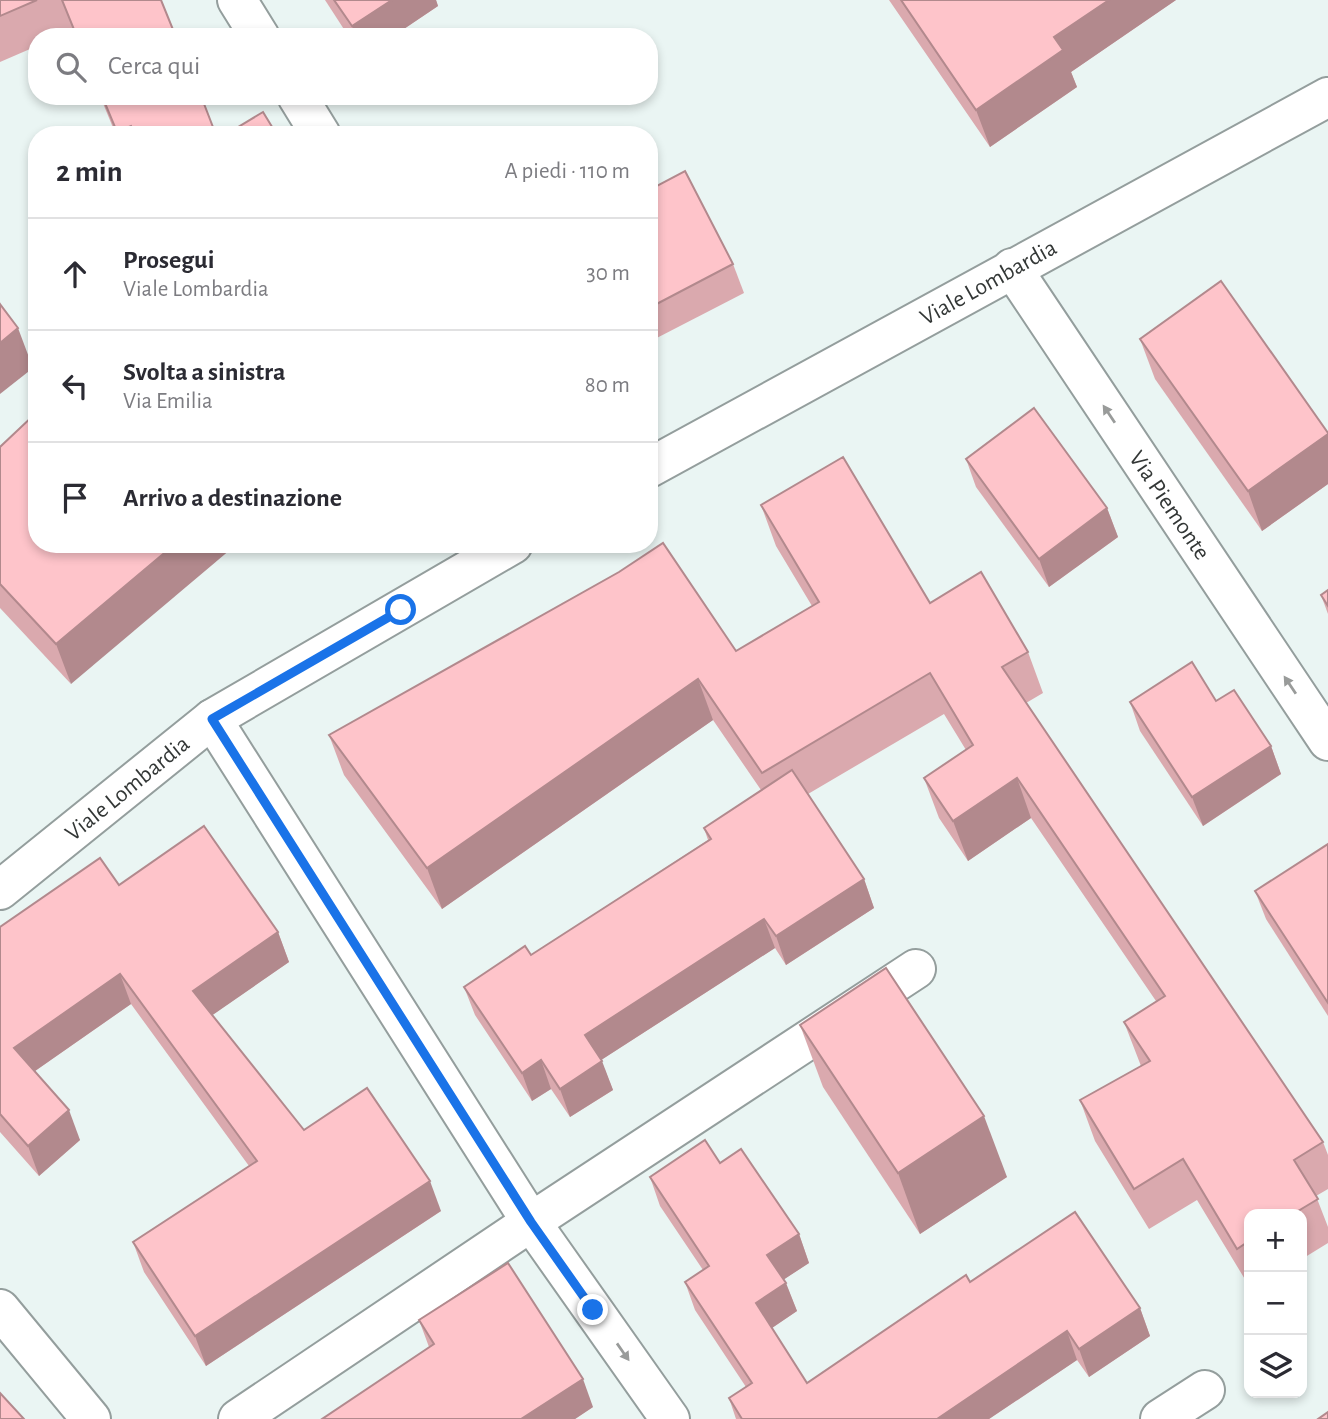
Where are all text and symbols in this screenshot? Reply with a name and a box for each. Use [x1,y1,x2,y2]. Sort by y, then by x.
search box [28,28,658,105]
icon: search [52,48,90,86]
text: Cerca qui [108,53,200,79]
text: 2 min [56,157,123,187]
text: A piedi · 110 m [505,160,630,183]
street label: Viale Lombardia [916,236,1061,330]
text: Prosegui [123,247,214,273]
icon: ahead [56,255,94,293]
text: 30 m [586,262,630,285]
text: Viale Lombardia [123,278,269,301]
text: Svolta a sinistra [123,359,285,385]
icon: left [56,367,94,405]
text: 80 m [585,374,630,397]
text: Via Emilia [123,390,213,413]
one-way arrow [1103,404,1116,424]
street label: Via Piemonte [1124,447,1214,564]
icon: arrive [56,479,94,517]
text: Arrivo a destinazione [123,485,342,511]
route start [385,594,416,625]
one-way arrow [1284,675,1297,694]
street label: Viale Lombardia [61,732,194,846]
map controls [1244,1209,1307,1398]
button: + [1244,1209,1307,1272]
button: − [1244,1272,1307,1335]
route end [577,1294,608,1325]
button: layers [1244,1335,1307,1398]
one-way arrow [616,1343,630,1361]

